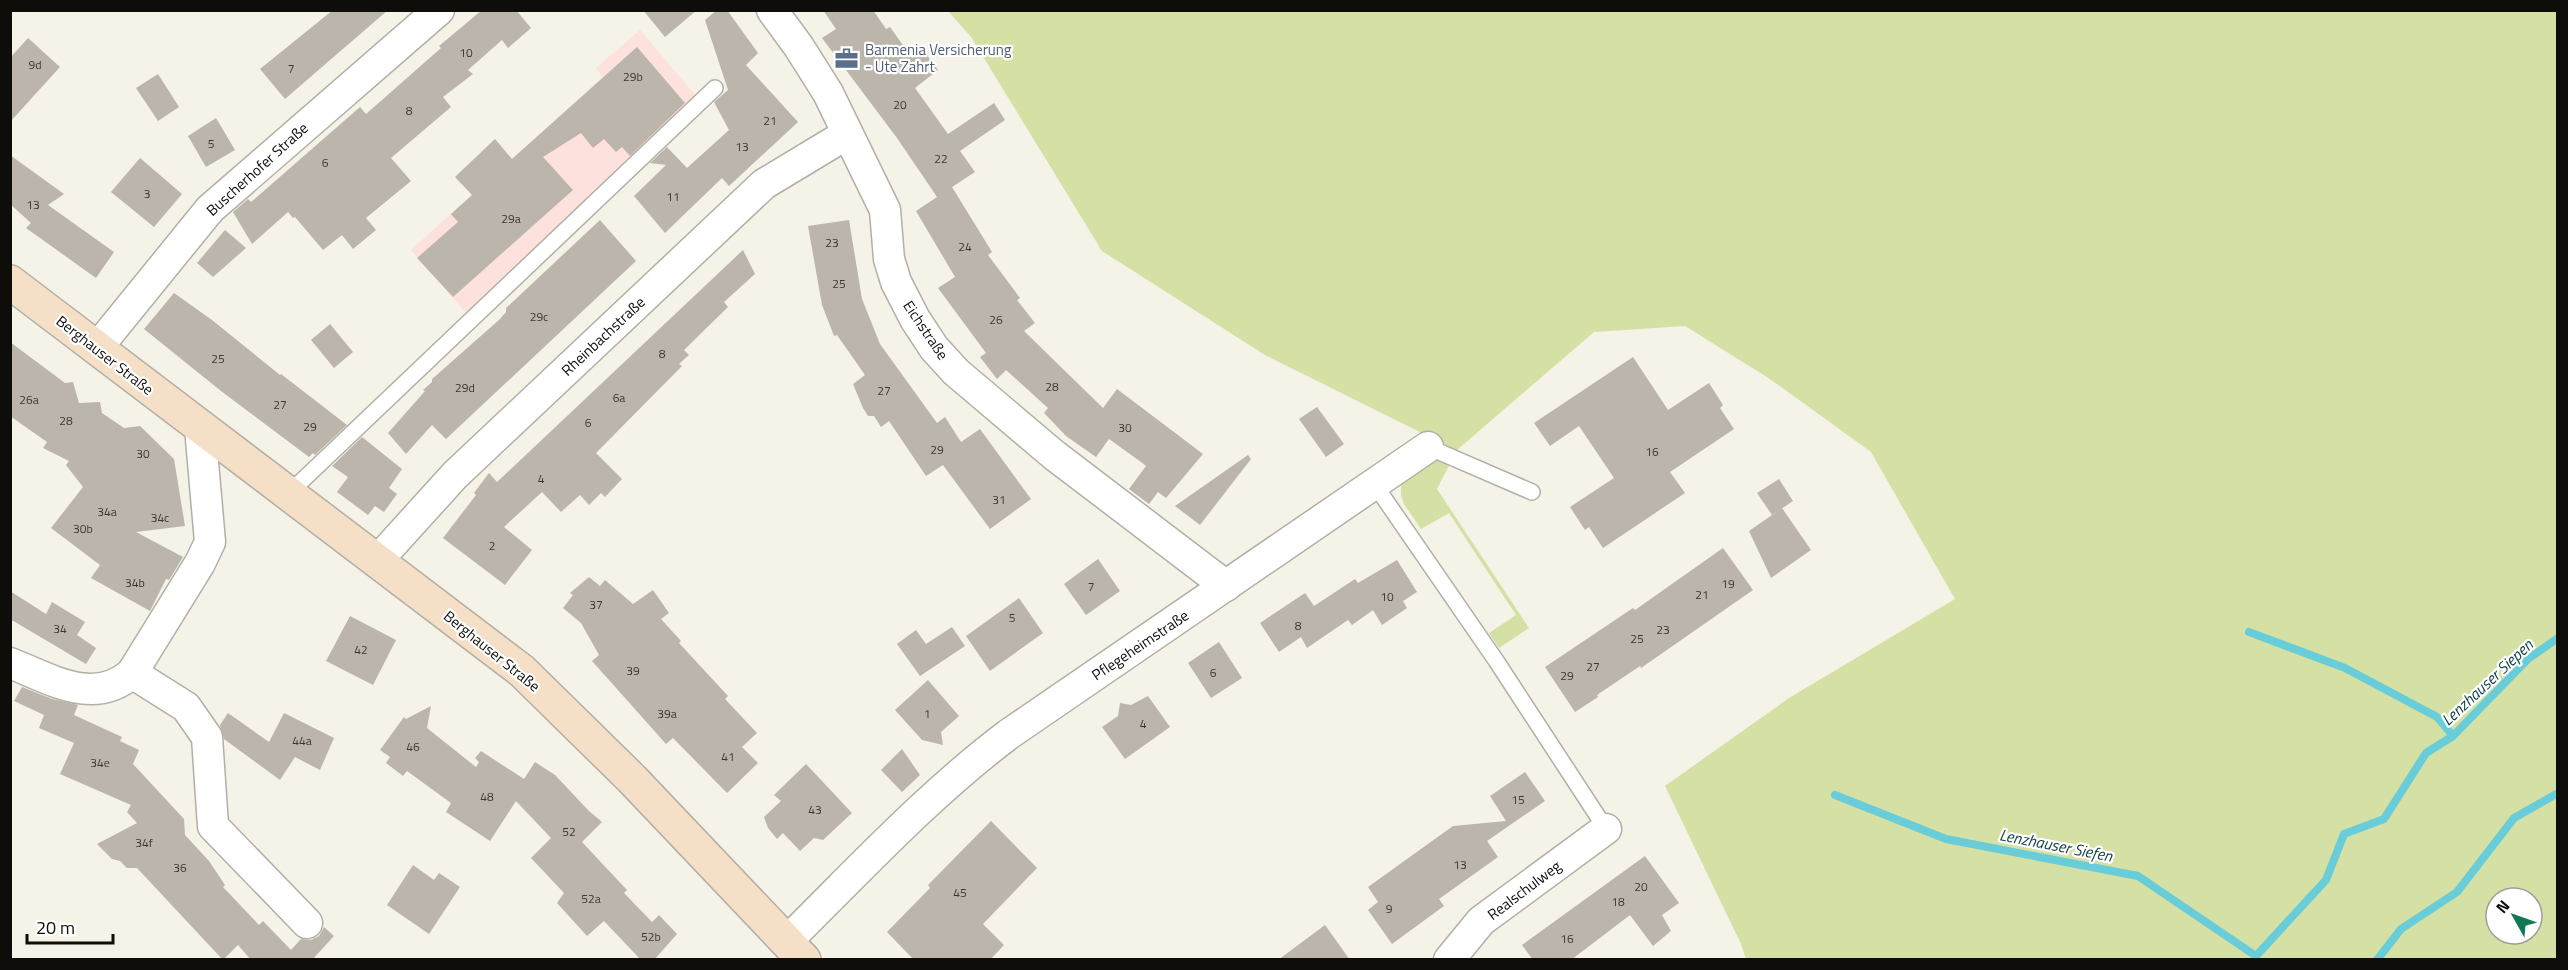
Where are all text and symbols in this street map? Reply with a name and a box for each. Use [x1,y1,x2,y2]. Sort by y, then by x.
place label: Barmenia Versicherung - Ute Zahrt [865,38,1012,78]
house number: 10 [459,43,473,62]
office icon: Barmenia Versicherung - Ute Zahrt [834,45,860,71]
house number: 9d [28,55,42,74]
house number: 7 [288,59,294,78]
house number: 29b [623,67,643,86]
house number: 20 [893,95,907,114]
house number: 8 [406,101,413,120]
house number: 21 [763,111,777,130]
street label: Buscherhofer Straße [201,117,313,221]
house number: 5 [208,134,215,153]
house number: 13 [735,137,749,156]
house number: 22 [934,149,948,168]
house number: 6 [322,153,329,172]
house number: 3 [144,184,150,203]
house number: 11 [666,187,680,206]
house number: 13 [26,195,40,214]
house number: 29a [501,209,521,228]
house number: 23 [825,233,839,252]
house number: 24 [958,237,972,256]
house number: 25 [832,274,846,293]
street label: Rheinbachstraße [556,291,650,381]
street label: Eichstraße [898,296,954,364]
house number: 29c [530,307,548,326]
street label: Berghauser Straße [51,310,159,400]
house number: 26 [989,310,1003,329]
house number: 8 [659,344,666,363]
house number: 25 [211,349,225,368]
house number: 28 [1045,377,1059,396]
house number: 29d [455,378,475,397]
house number: 27 [877,381,891,400]
house number: 6a [613,388,625,407]
house number: 26a [19,390,39,409]
house number: 27 [273,395,287,414]
house number: 28 [59,411,73,430]
house number: 6 [585,413,592,432]
house number: 29 [303,417,317,436]
house number: 30 [1118,418,1132,437]
house number: 29 [930,440,944,459]
house number: 16 [1645,442,1659,461]
house number: 30 [136,444,150,463]
house number: 4 [538,469,545,488]
house number: 31 [992,490,1006,509]
house number: 34a [97,502,117,521]
house number: 34c [151,508,169,527]
house number: 30b [73,519,93,538]
house number: 2 [489,536,495,555]
house number: 34b [125,573,145,592]
house number: 19 [1721,574,1735,593]
house number: 7 [1088,577,1094,596]
house number: 21 [1695,585,1709,604]
house number: 10 [1380,587,1394,606]
house number: 37 [589,595,603,614]
street label: Pflegeheimstraße [1087,604,1193,686]
street label: Berghauser Straße [439,605,545,697]
house number: 5 [1009,608,1016,627]
house number: 8 [1295,616,1302,635]
house number: 34 [53,619,67,638]
house number: 23 [1656,620,1670,639]
house number: 25 [1630,629,1644,648]
water label: Lenzhauser Siepen [2436,632,2539,731]
house number: 42 [354,640,368,659]
house number: 27 [1586,657,1600,676]
house number: 39 [626,661,640,680]
house number: 6 [1210,663,1217,682]
house number: 29 [1560,666,1574,685]
house number: 39a [657,704,677,723]
house number: 1 [924,704,930,723]
house number: 4 [1140,714,1147,733]
house number: 44a [292,731,312,750]
house number: 46 [406,737,420,756]
house number: 41 [721,747,735,766]
house number: 34e [90,753,110,772]
house number: 48 [480,787,494,806]
house number: 15 [1511,790,1525,809]
house number: 43 [808,800,822,819]
house number: 52 [562,822,576,841]
water label: Lenzhauser Siefen [1998,822,2115,868]
house number: 34f [135,833,153,852]
street label: Realschulweg [1482,854,1566,925]
house number: 13 [1453,855,1467,874]
house number: 36 [173,858,187,877]
house number: 20 [1634,877,1648,896]
house number: 45 [953,883,967,902]
north arrow [2484,886,2544,946]
house number: 52a [581,889,601,908]
house number: 18 [1611,892,1625,911]
text: N [2490,894,2515,918]
house number: 9 [1386,899,1393,918]
scale bar [27,907,112,945]
text: 20 m [36,914,75,941]
house number: 52b [641,927,661,946]
house number: 16 [1560,929,1574,948]

